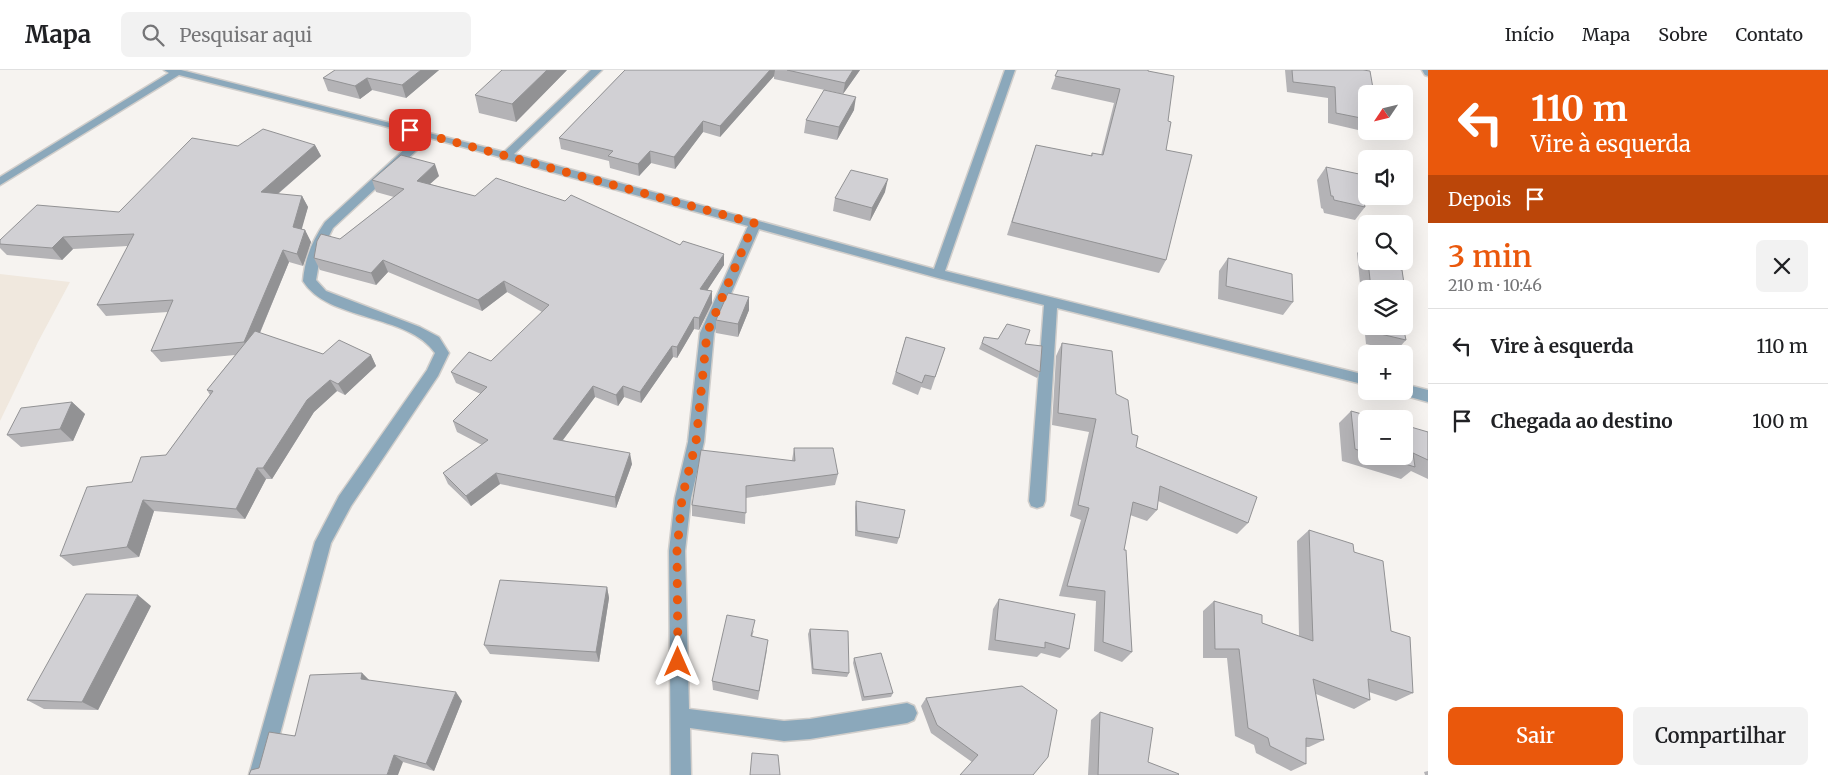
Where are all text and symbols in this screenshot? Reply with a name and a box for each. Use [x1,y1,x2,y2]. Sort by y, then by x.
search box [121,12,471,57]
text: Mapa [25,19,91,50]
icon: search [139,21,167,49]
text: Pesquisar aqui [179,23,312,47]
text: Início [1505,23,1554,46]
text: Mapa [1582,23,1630,46]
text: Sobre [1658,23,1708,46]
text: Contato [1736,23,1803,46]
north arrow [1358,85,1412,140]
map controls [1358,85,1413,465]
text: 110 m [1531,87,1628,131]
icon: left [1448,90,1513,155]
pin [389,109,431,151]
icon: arrive [396,116,424,144]
text: Vire à esquerda [1531,130,1691,158]
button: sound [1358,150,1413,205]
icon: arrive [1521,185,1549,213]
text: Depois [1448,187,1511,211]
button: search [1358,215,1413,270]
text: 3 min [1448,237,1532,275]
button: close [1756,240,1808,292]
text: 210 m · 10:46 [1448,275,1542,295]
button: layers [1358,280,1413,335]
icon: left [1448,332,1476,360]
text: Vire à esquerda [1491,334,1634,358]
text: 110 m [1757,334,1808,358]
button: + [1358,345,1413,400]
icon: arrive [1448,407,1476,435]
text: Chegada ao destino [1491,409,1673,433]
text: 100 m [1752,409,1808,433]
button: − [1358,410,1413,465]
position arrow [651,635,703,687]
button: Sair [1448,707,1623,765]
button: Compartilhar [1633,707,1808,765]

